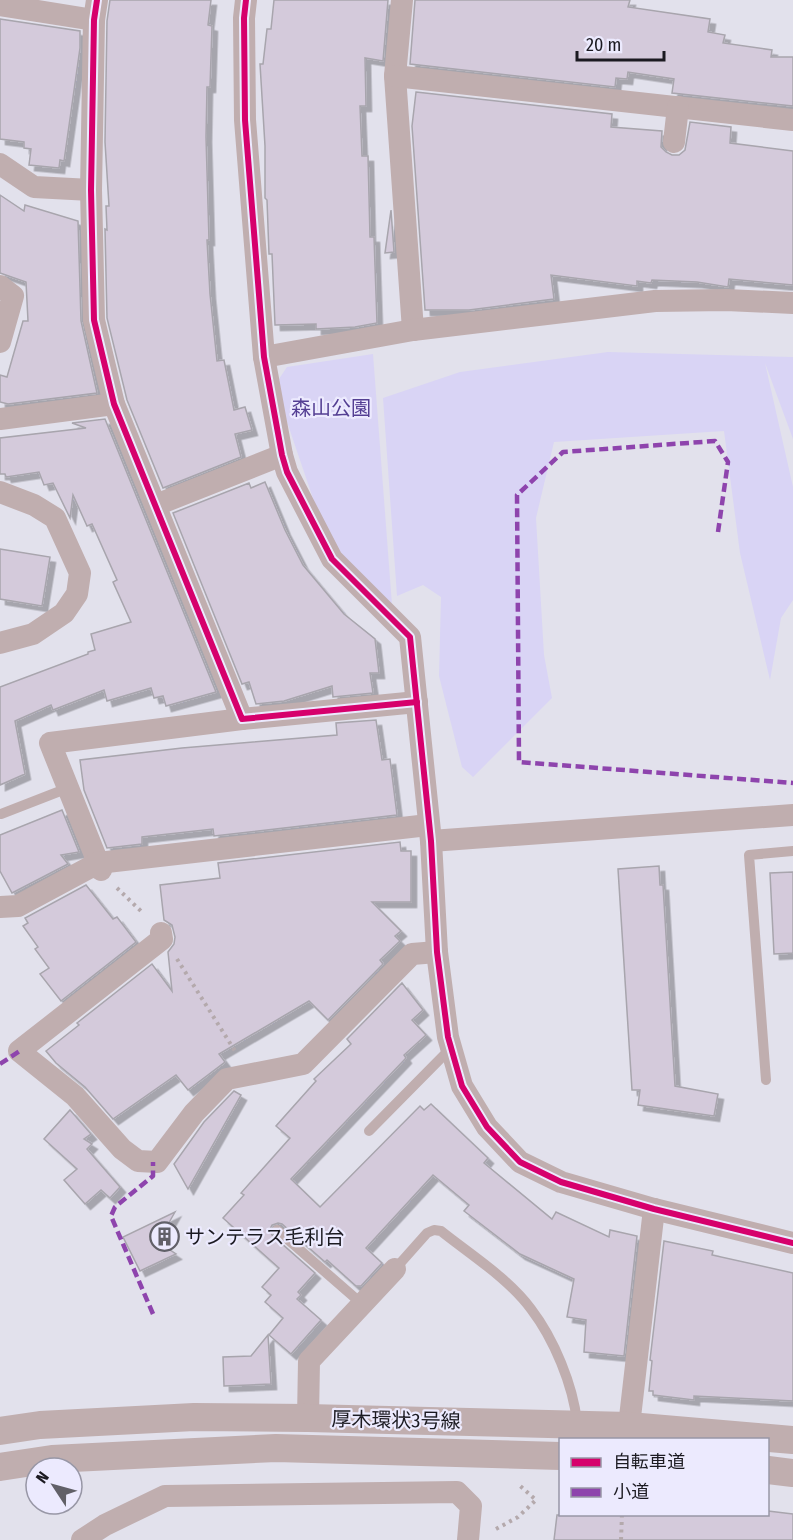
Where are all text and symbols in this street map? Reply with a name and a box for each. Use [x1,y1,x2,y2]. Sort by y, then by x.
scale bar [577,24,664,62]
text: 20 m [586,34,621,56]
park label: 森山公園 [291,396,371,420]
building icon: サンテラス毛利台 [148,1221,180,1253]
place label: サンテラス毛利台 [185,1225,345,1249]
street label: 厚木環状3号線 [331,1407,461,1433]
legend [559,1438,769,1516]
text: 自転車道 [613,1451,685,1473]
north arrow [24,1456,84,1516]
text: N [32,1468,53,1487]
text: 小道 [613,1481,649,1503]

